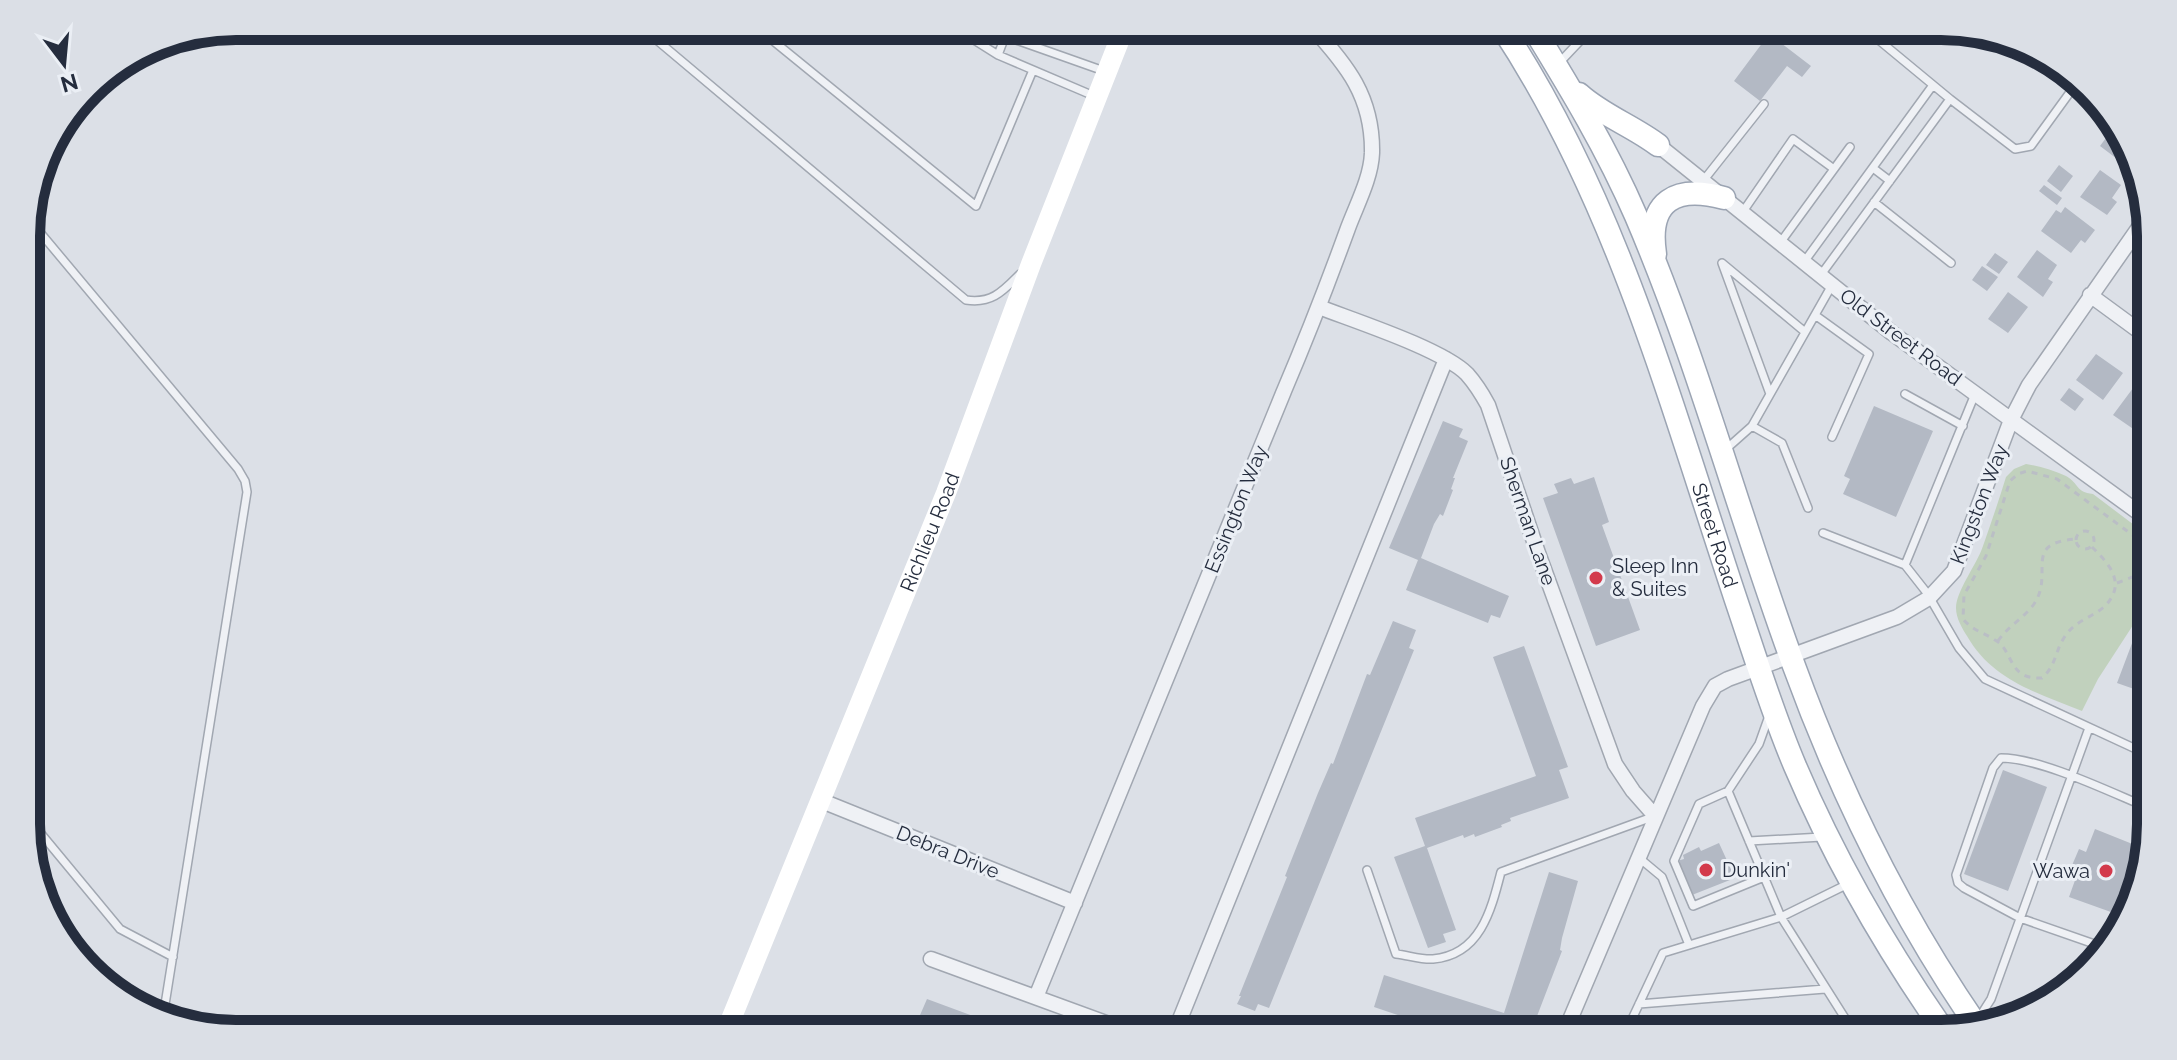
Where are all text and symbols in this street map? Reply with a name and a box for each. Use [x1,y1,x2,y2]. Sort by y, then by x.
north arrow [24,24,104,104]
text: N [58,68,81,98]
street label: Old Street Road [1835,283,1967,391]
street label: Kingston Way [1945,440,2013,567]
street label: Essington Way [1199,441,1273,576]
street label: Sherman Lane [1495,453,1561,589]
street label: Richlieu Road [895,469,965,595]
street label: Street Road [1687,480,1743,591]
place label: Sleep Inn & Suites [1612,554,1699,601]
marker: Sleep Inn & Suites [1587,569,1605,587]
street label: Debra Drive [893,820,1003,884]
place label: Dunkin' [1722,858,1790,882]
place label: Wawa [2033,859,2090,883]
marker: Dunkin' [1697,861,1715,879]
marker: Wawa [2097,862,2115,880]

